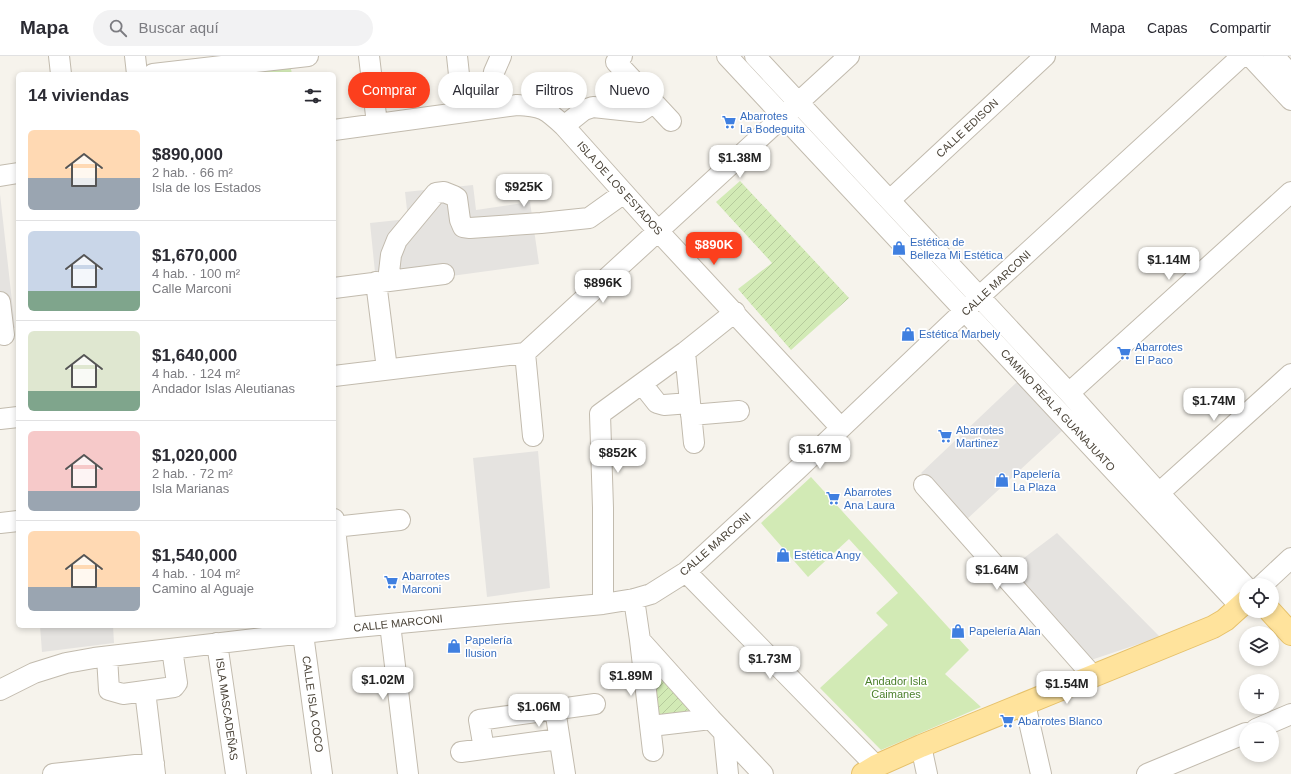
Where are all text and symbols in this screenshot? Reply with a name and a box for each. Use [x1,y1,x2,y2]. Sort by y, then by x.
search box [93,10,373,46]
text: Mapa [20,17,69,38]
icon: search [107,17,129,39]
text: Buscar aquí [139,19,219,36]
text: Mapa [1090,20,1125,36]
text: Capas [1147,20,1188,36]
text: Compartir [1210,20,1271,36]
chip: Comprar [348,72,430,108]
chip: Alquilar [438,72,513,108]
chip: Filtros [521,72,587,108]
chip: Nuevo [595,72,664,108]
icon: filters [302,85,324,107]
text: 14 viviendas [28,86,129,105]
street label: CALLE EDISON [934,96,1000,160]
place label: Abarrotes La Bodeguita [740,110,806,135]
supermarket icon: Abarrotes La Bodeguita [721,114,737,130]
street label: ISLA DE LOS ESTADOS [575,139,665,237]
text: $890,000 [152,145,223,164]
pin: $1.38M [707,145,773,179]
icon: home [60,146,108,194]
text: $1.38M [718,150,762,165]
text: 2 hab. · 66 m² [152,165,233,180]
pin: $925K [496,174,552,208]
text: $925K [505,179,543,194]
text: Isla de los Estados [152,180,261,195]
pin: $890K [686,232,742,266]
place label: Estética de Belleza Mi Estética [910,236,1004,261]
text: $890K [695,237,733,252]
shop icon: Estética de Belleza Mi Estética [891,240,907,256]
text: $1,670,000 [152,246,237,265]
icon: home [60,247,108,295]
pin: $1.14M [1136,247,1202,281]
street label: CALLE MARCONI [959,248,1033,318]
text: $1.14M [1147,252,1191,267]
text: 4 hab. · 100 m² [152,266,240,281]
pin: $896K [575,270,631,304]
text: $896K [584,275,622,290]
text: Calle Marconi [152,281,231,296]
shop icon: Estética Marbely [900,326,916,342]
place label: Estética Marbely [919,328,1001,340]
place label: Abarrotes El Paco [1135,341,1183,366]
supermarket icon: Abarrotes El Paco [1116,345,1132,361]
text: $1,640,000 [152,346,237,365]
icon: home [60,347,108,395]
street label: CAMINO REAL A GUANAJUATO [998,347,1118,474]
text: 4 hab. · 124 m² [152,366,240,381]
text: Andador Islas Aleutianas [152,381,295,396]
pin: $1.74M [1181,388,1247,422]
text: $1.74M [1192,393,1236,408]
place label: Abarrotes Martinez [956,424,1004,449]
supermarket icon: Abarrotes Martinez [937,428,953,444]
pin: $1.67M [787,436,853,470]
pin: $852K [590,440,646,474]
text: $1.67M [798,441,842,456]
text: $852K [599,445,637,460]
text: $1,020,000 [152,446,237,465]
icon: home [60,447,108,495]
text: 2 hab. · 72 m² [152,466,233,481]
place label: Papelería La Plaza [1013,468,1061,493]
shop icon: Papelería La Plaza [994,472,1010,488]
text: Isla Marianas [152,481,229,496]
place label: Abarrotes Ana Laura [844,486,896,511]
supermarket icon: Abarrotes Ana Laura [825,490,841,506]
street label: CALLE MARCONI [677,510,753,578]
text: $1,540,000 [152,546,237,565]
icon: home [60,547,108,595]
shop icon: Estética Angy [775,547,791,563]
place label: Estética Angy [794,549,861,561]
pin: $1.64M [964,557,1030,591]
text: $1.64M [975,562,1019,577]
text: 4 hab. · 104 m² [152,566,240,581]
place label: Abarrotes Marconi [402,570,450,595]
supermarket icon: Abarrotes Marconi [383,574,399,590]
map controls [1239,578,1279,762]
button: locate [1239,578,1279,618]
text: Camino al Aguaje [152,581,254,596]
street label: CALLE MARCONI [353,612,443,634]
shop icon: Papelería Alan [950,623,966,639]
place label: Papelería Alan [969,625,1041,637]
button: layers [1239,626,1279,666]
place label: Papelería Ilusion [465,634,513,659]
shop icon: Papelería Ilusion [446,638,462,654]
pin: $1.73M [737,646,803,680]
text: $1.73M [748,651,792,666]
street label: CALLE ISLA COCO [300,655,326,753]
street label: ISLA MASCADEÑAS [214,657,240,761]
pin: $1.89M [598,663,664,697]
pin: $1.02M [350,667,416,701]
text: $1.89M [609,668,653,683]
pin: $1.54M [1034,671,1100,705]
text: $1.02M [361,672,405,687]
button: + [1239,674,1279,714]
park label: Andador Isla Caimanes [865,675,928,700]
text: $1.54M [1045,676,1089,691]
pin: $1.06M [506,694,572,728]
text: $1.06M [517,699,561,714]
supermarket icon: Abarrotes Blanco [999,713,1015,729]
place label: Abarrotes Blanco [1018,715,1102,727]
button: − [1239,722,1279,762]

